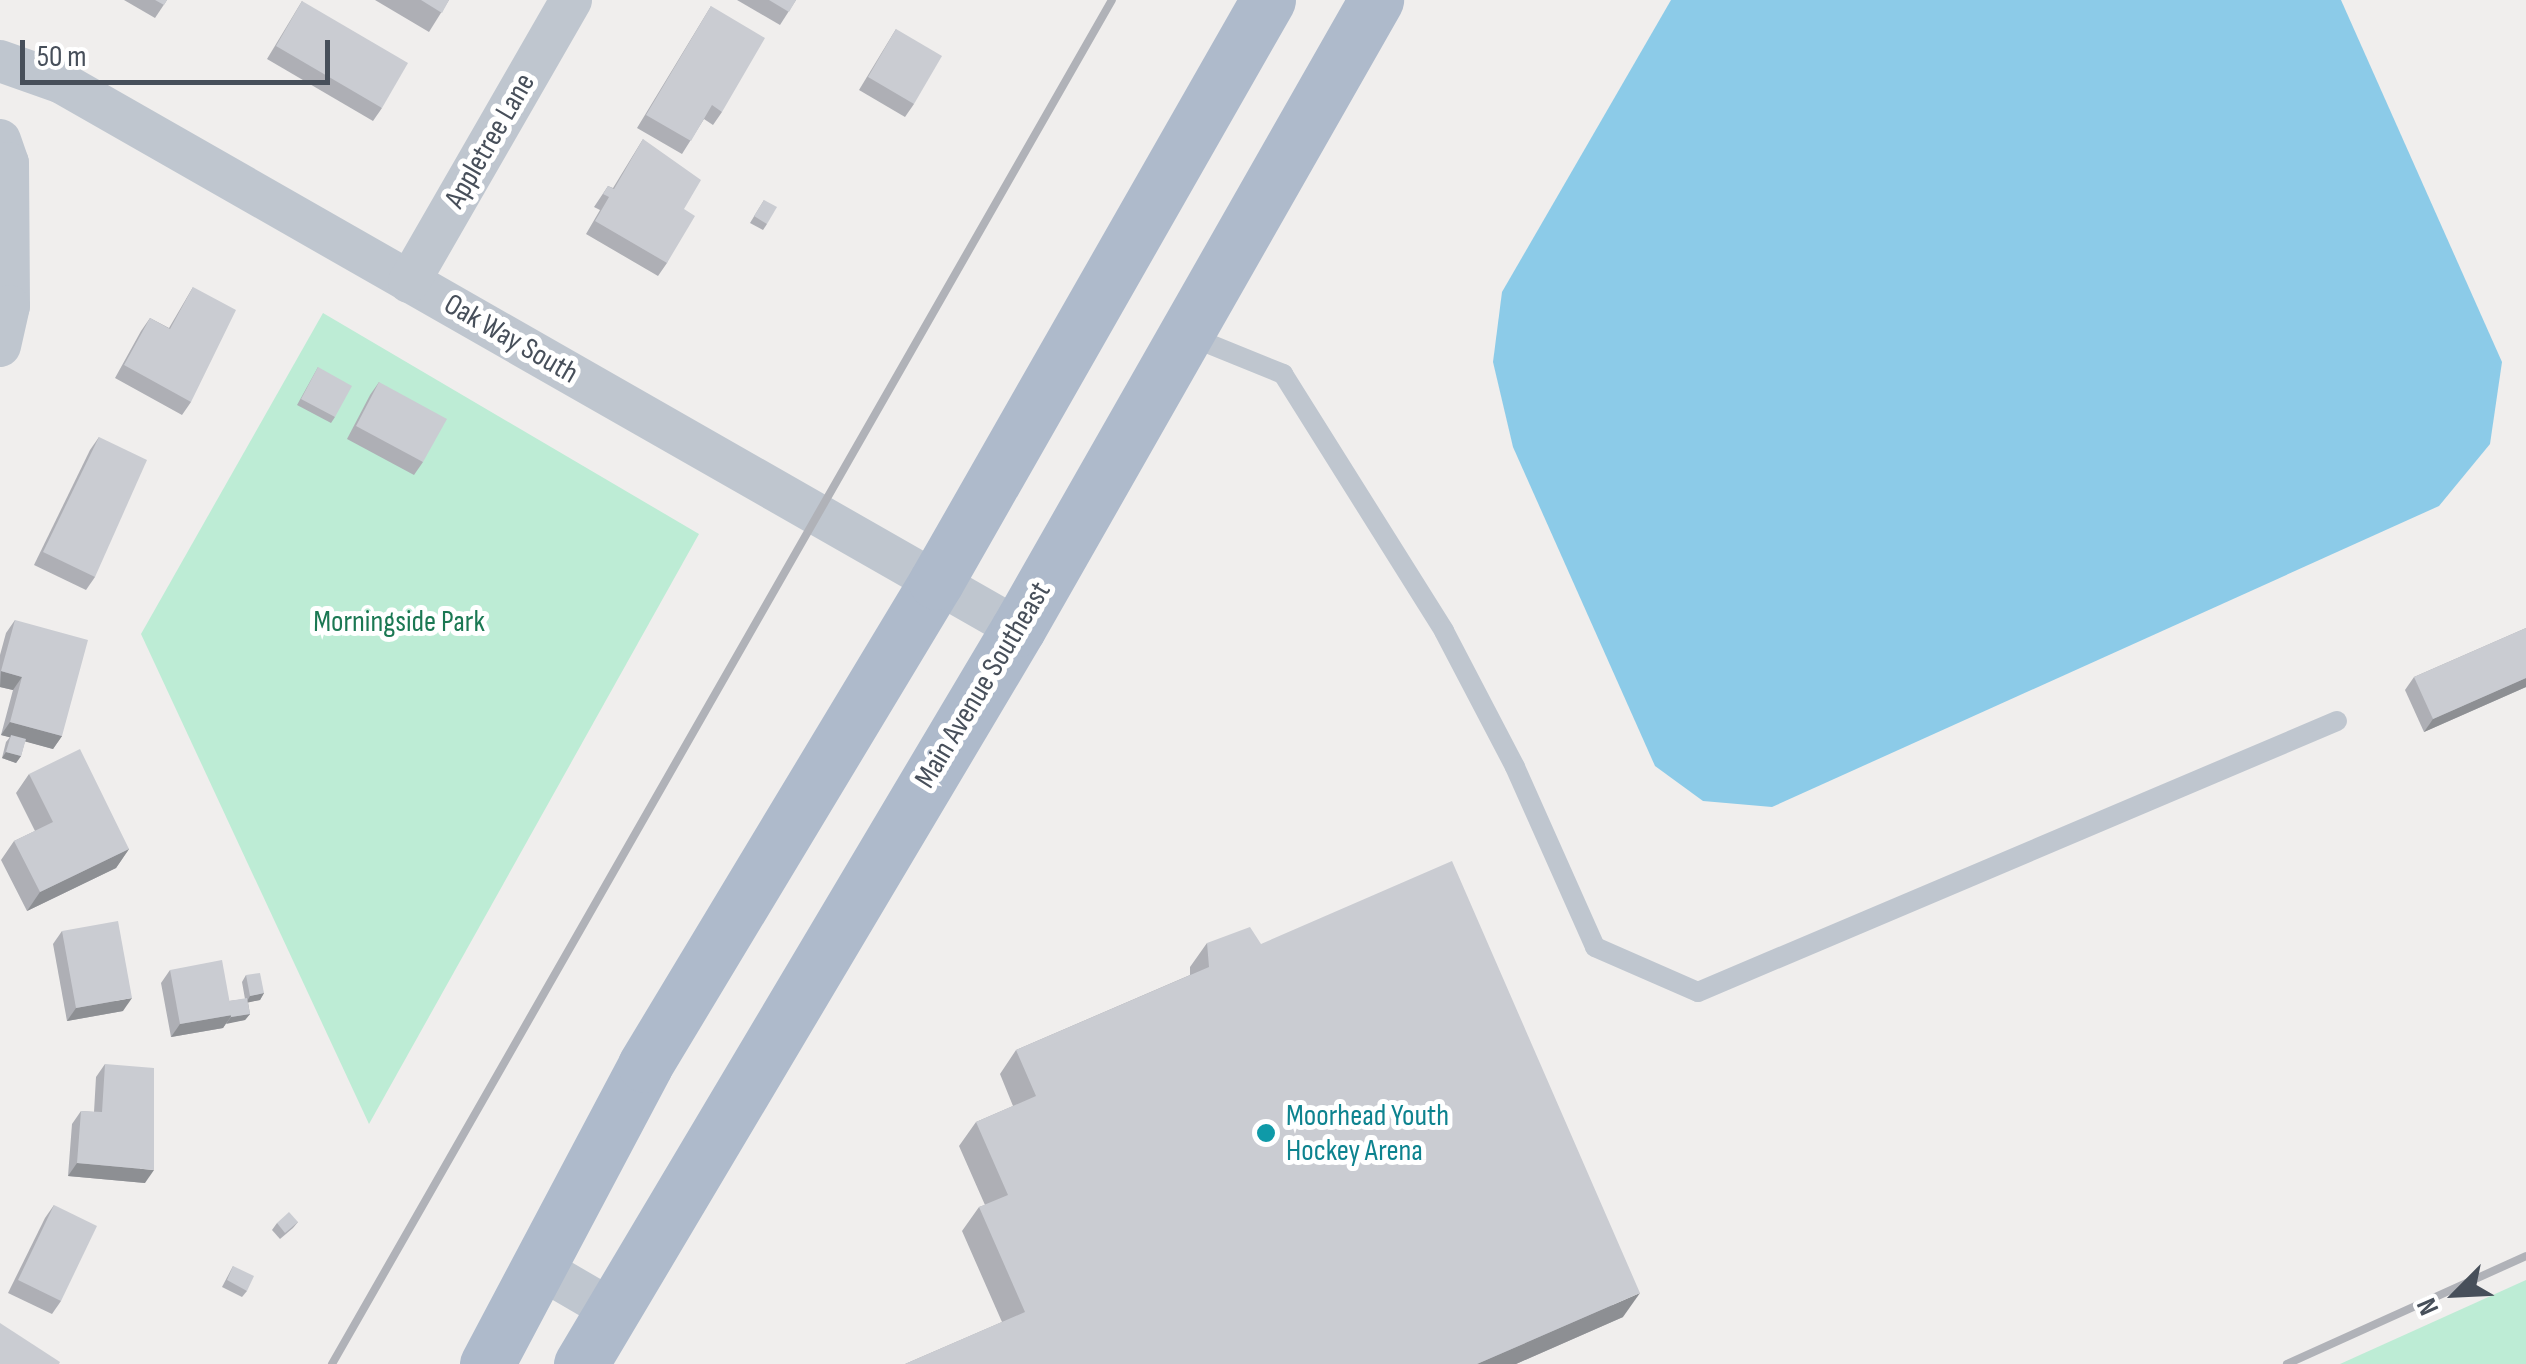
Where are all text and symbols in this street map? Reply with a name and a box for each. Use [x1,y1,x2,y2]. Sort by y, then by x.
scale bar [25,20,335,82]
text: 50 m [37,39,86,75]
street label: Appletree Lane [437,67,543,215]
street label: Oak Way South [438,286,584,392]
street label: Main Avenue Southeast [907,575,1059,795]
park label: Morningside Park [313,604,485,640]
place label: Moorhead Youth Hockey Arena [1286,1098,1449,1168]
marker: Moorhead Youth Hockey Arena [1255,1122,1277,1144]
north arrow [2406,1244,2506,1344]
text: N [2410,1293,2446,1320]

